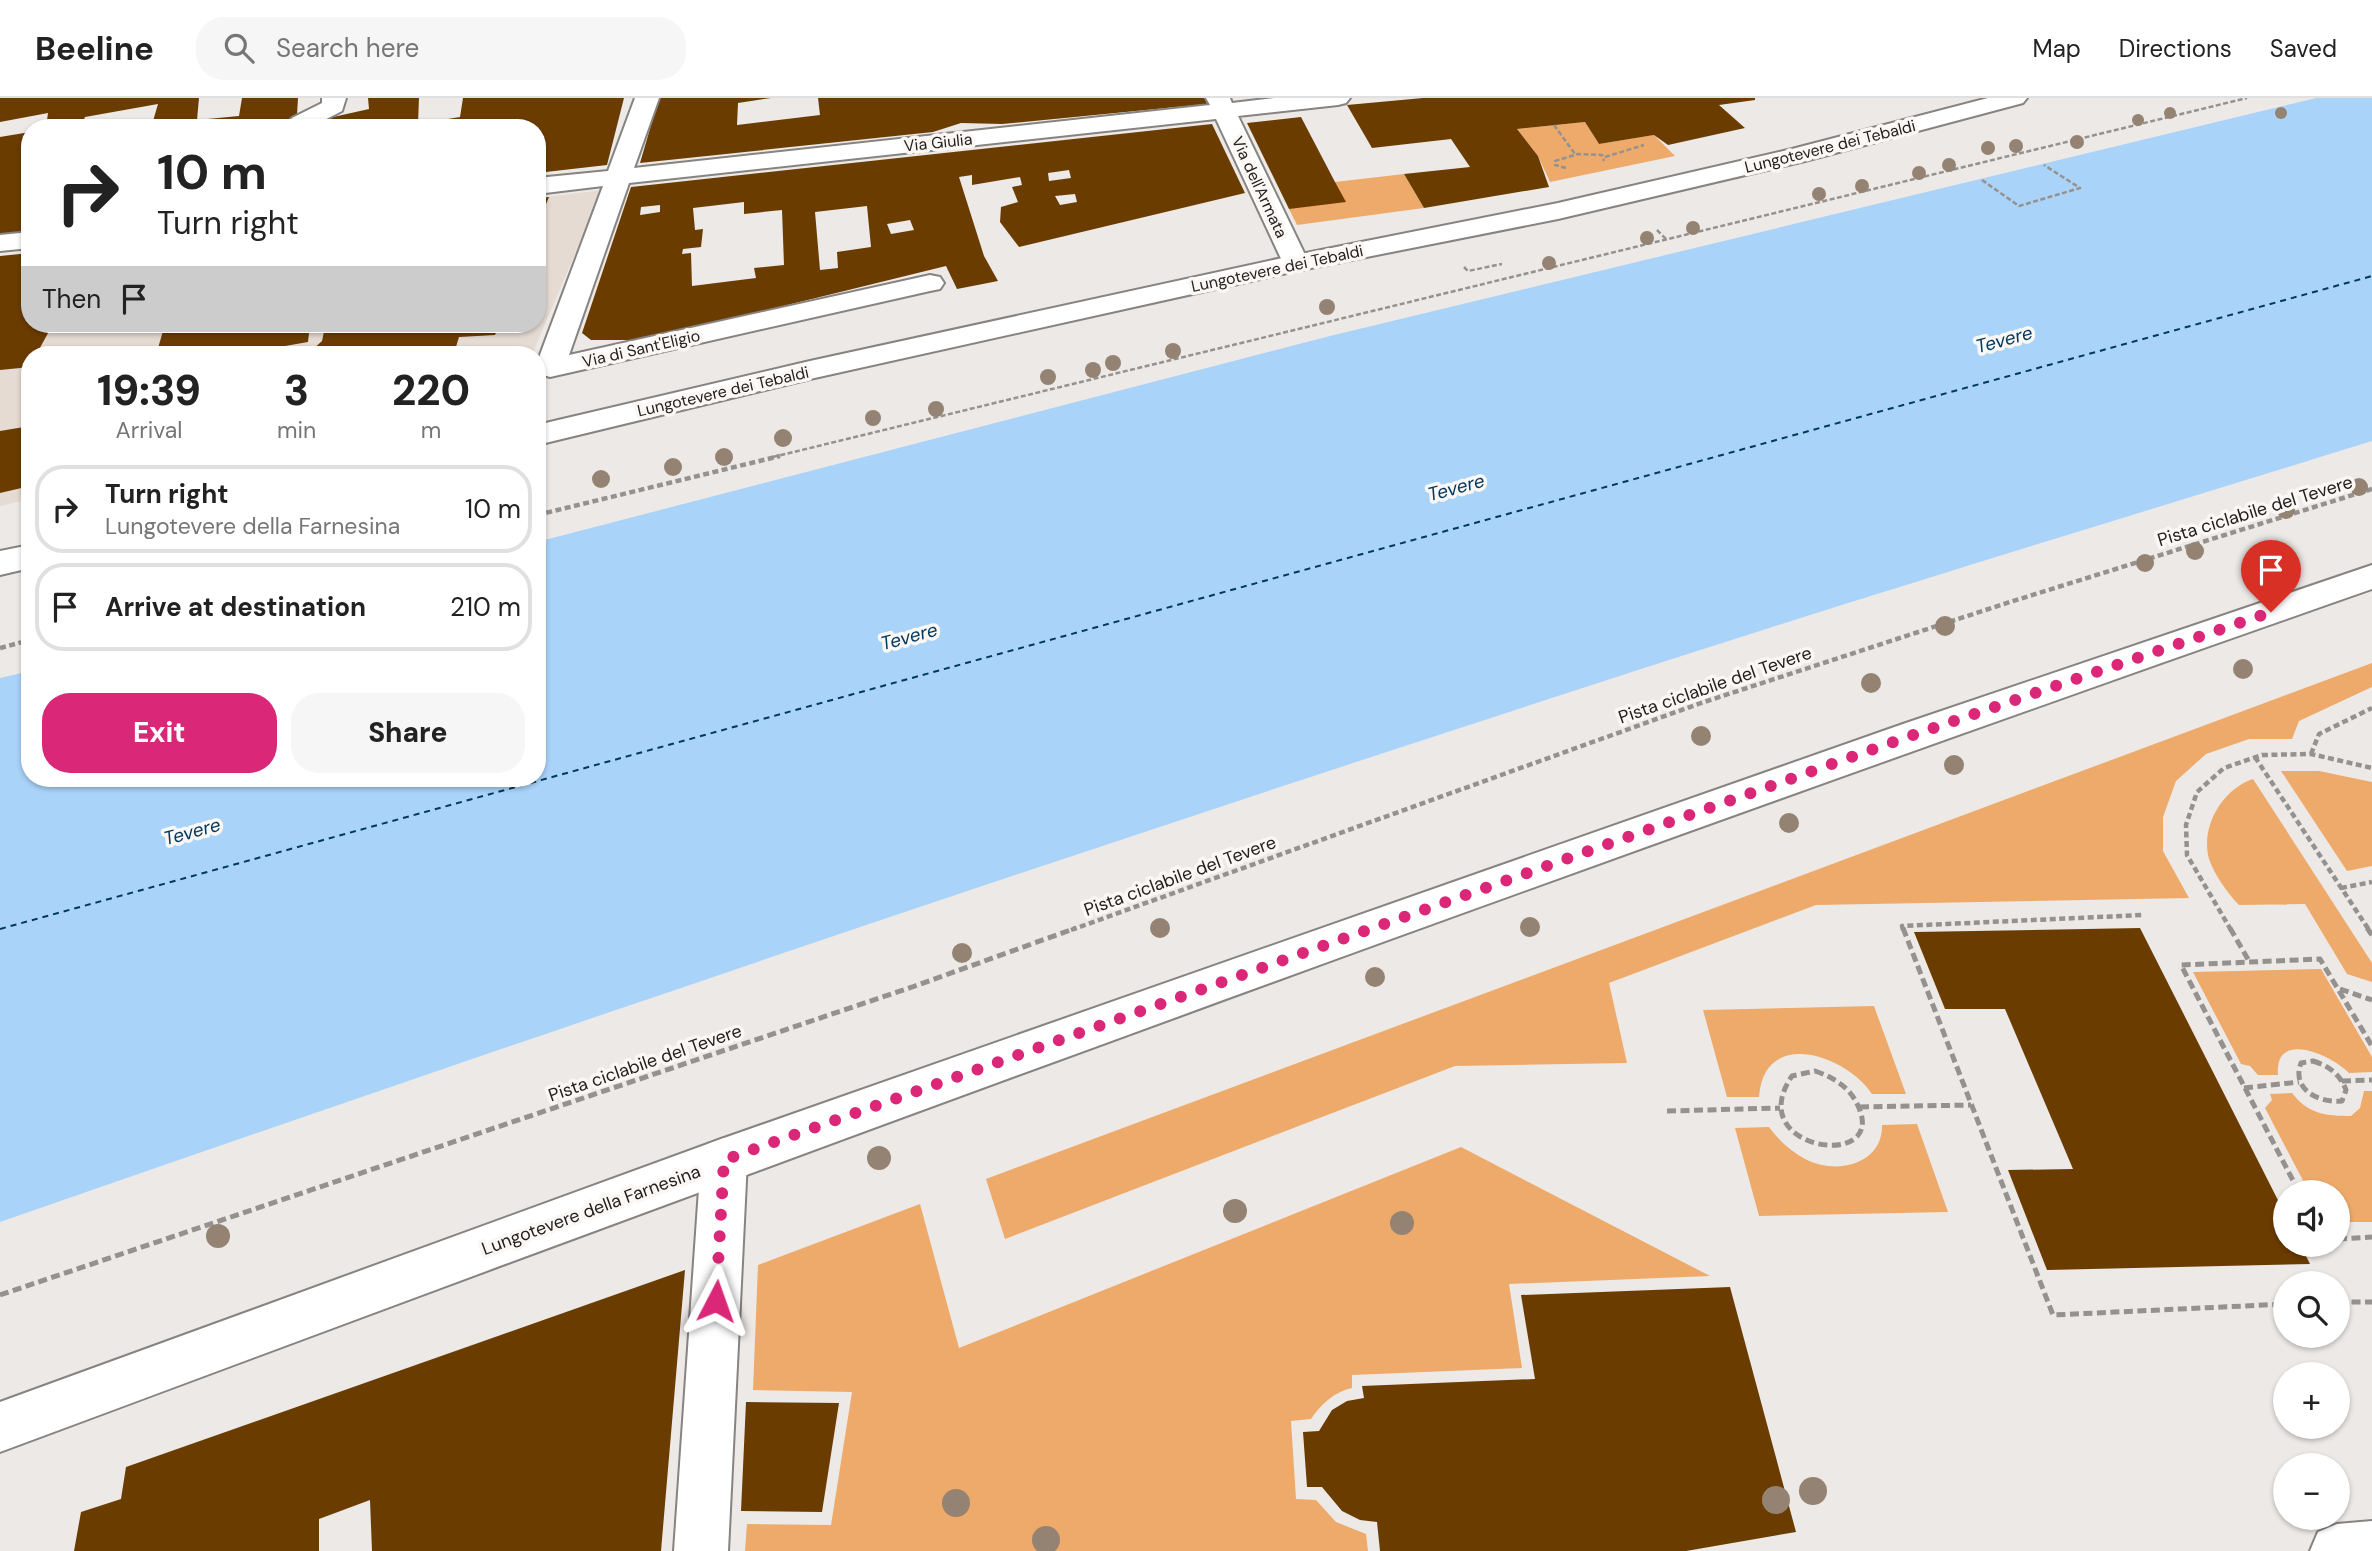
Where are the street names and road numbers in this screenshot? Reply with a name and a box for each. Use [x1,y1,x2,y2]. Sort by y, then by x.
street label: Lungotevere dei Tebaldi [1742,115,1918,178]
street label: Via Giulia [903,128,973,157]
street label: Via dell'Armata [1227,133,1292,241]
street label: Lungotevere dei Tebaldi [1189,240,1365,297]
street label: Via di Sant'Eligio [580,325,702,372]
street label: Lungotevere dei Tebaldi [635,362,811,421]
street label: Pista ciclabile del Tevere [2155,470,2355,552]
street label: Pista ciclabile del Tevere [1615,641,1815,729]
street label: Pista ciclabile del Tevere [1081,830,1279,922]
street label: Pista ciclabile del Tevere [545,1019,745,1107]
street label: Lungotevere della Farnesina [478,1159,704,1261]

